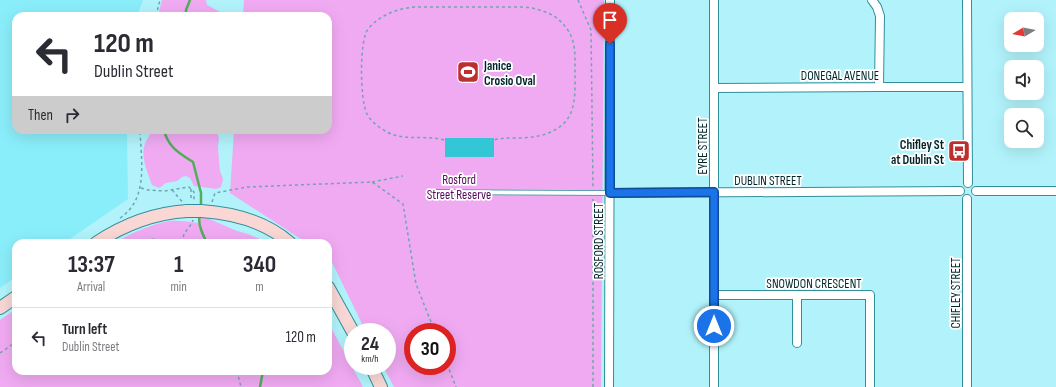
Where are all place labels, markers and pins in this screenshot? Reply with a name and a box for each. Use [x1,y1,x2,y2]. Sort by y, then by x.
pin [593,3,627,44]
place label: Janice Crosio Oval [483,58,536,89]
sports icon: Janice Crosio Oval [455,59,481,85]
place label: Chifley St at Dublin St [891,137,945,168]
bus stop icon: Chifley St at Dublin St [946,138,972,164]

